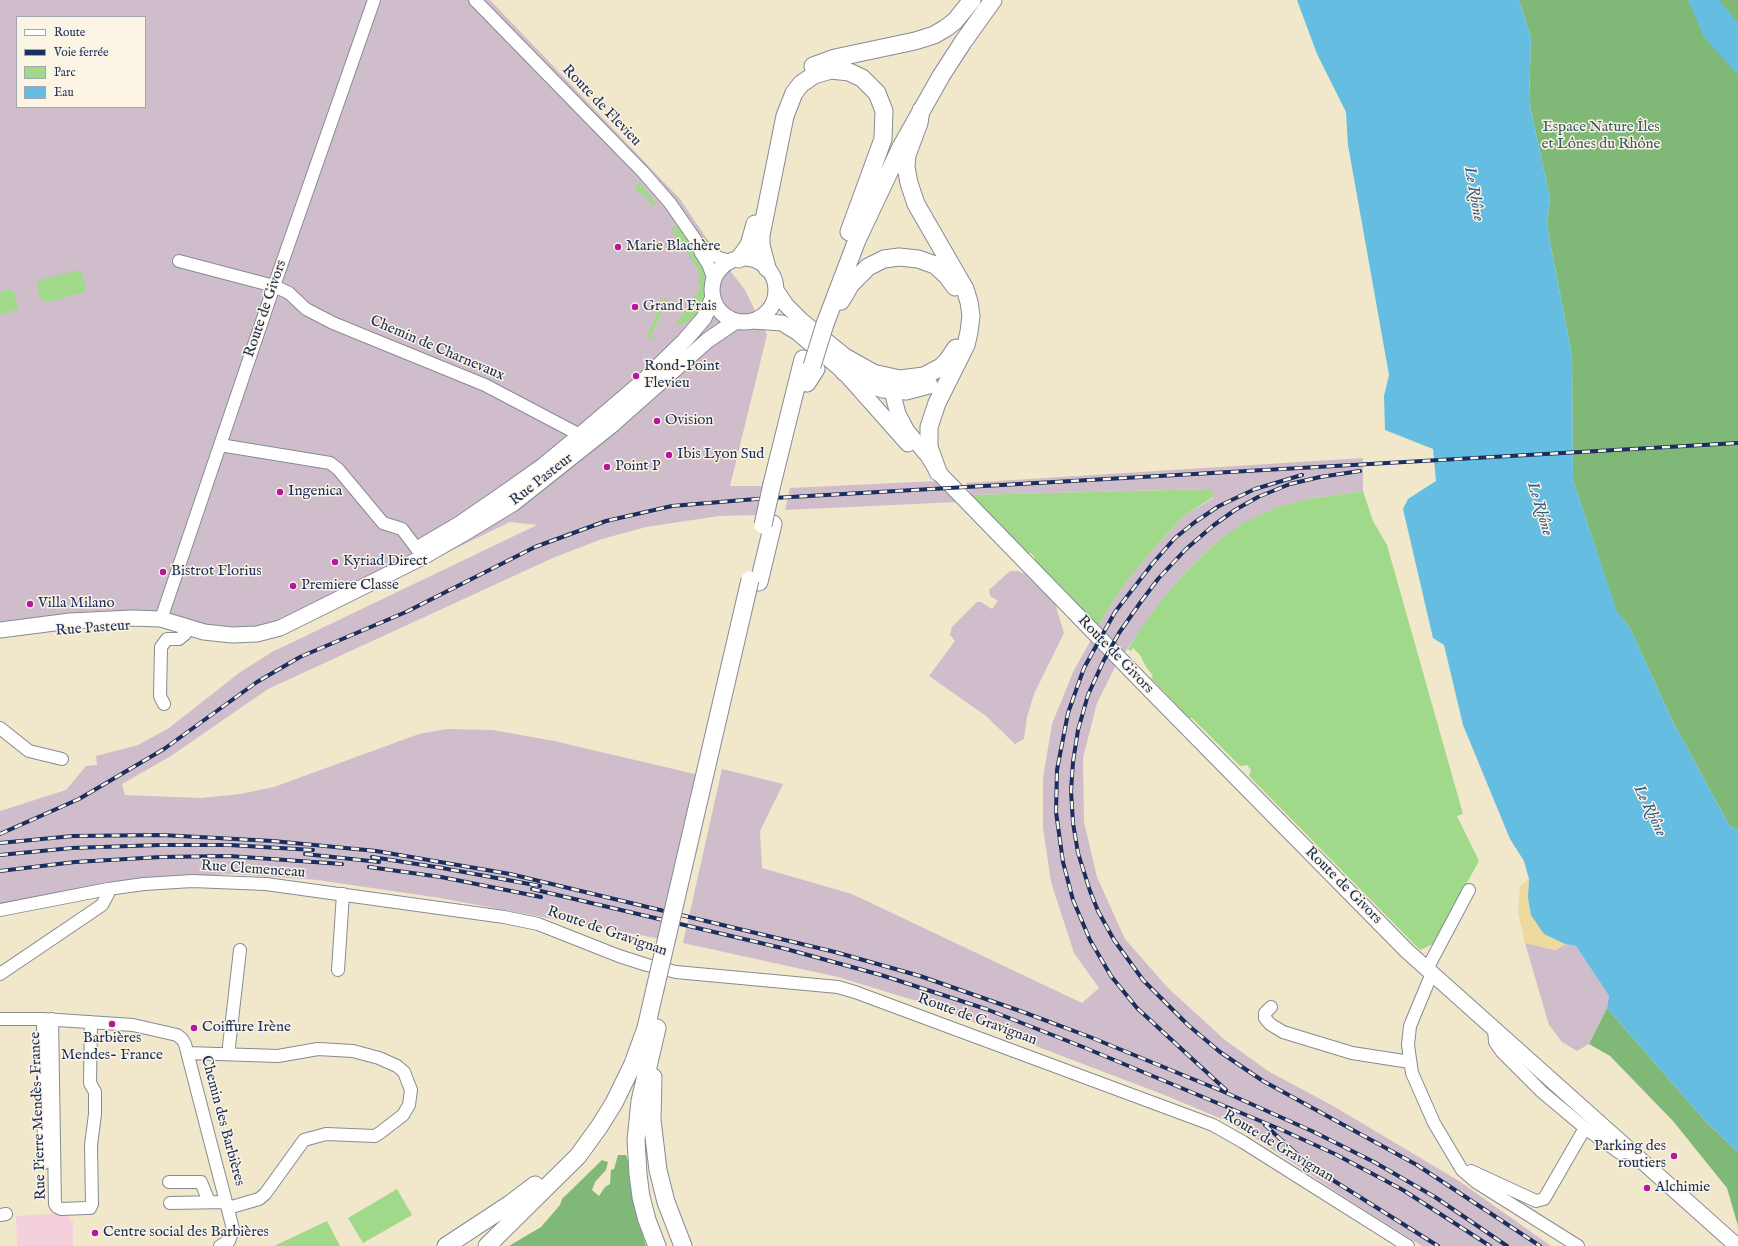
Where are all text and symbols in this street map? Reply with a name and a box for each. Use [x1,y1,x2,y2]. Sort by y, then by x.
legend [16,16,146,108]
text: Route [54,25,85,40]
text: Voie ferrée [54,45,109,60]
street label: Route de Flevieu [558,62,644,150]
text: Parc [54,65,76,80]
text: Eau [54,85,74,100]
park label: Espace Nature Îles et Lônes du Rhône [1542,119,1660,154]
water label: Le Rhône [1459,165,1487,223]
place label: Marie Blachère [626,238,720,256]
marker: Marie Blachère [613,242,623,252]
street label: Route de Givors [241,258,291,360]
place label: Grand Frais [643,298,717,316]
marker: Grand Frais [630,302,640,312]
street label: Chemin de Charnevaux [367,313,507,385]
place label: Rond-Point Flevieu [644,358,720,393]
marker: Rond-Point Flevieu [631,371,641,381]
place label: Ovision [665,412,713,430]
marker: Ovision [652,416,662,426]
place label: Ibis Lyon Sud [677,446,764,464]
street label: Rue Pasteur [507,450,577,510]
marker: Ibis Lyon Sud [664,450,674,460]
place label: Point P [615,458,660,476]
marker: Point P [602,462,612,472]
water label: Le Rhône [1522,480,1556,538]
place label: Ingenica [288,483,342,501]
marker: Ingenica [275,487,285,497]
place label: Kyriad Direct [343,553,428,571]
marker: Kyriad Direct [330,557,340,567]
place label: Bistrot Florius [171,563,261,581]
marker: Bistrot Florius [158,567,168,577]
place label: Premiere Classe [301,577,399,595]
marker: Premiere Classe [288,581,298,591]
place label: Villa Milano [38,595,115,613]
marker: Villa Milano [25,599,35,609]
street label: Route de Givors [1073,612,1157,698]
street label: Rue Pasteur [55,617,131,641]
water label: Le Rhône [1628,782,1670,840]
street label: Route de Givors [1301,844,1385,928]
street label: Rue Clemenceau [200,857,306,883]
street label: Route de Gravignan [545,903,669,961]
street label: Route de Gravignan [915,990,1039,1050]
marker: Barbières Mendes- France [107,1019,117,1029]
place label: Coiffure Irène [202,1019,291,1037]
marker: Coiffure Irène [189,1023,199,1033]
place label: Barbières Mendes- France [61,1030,163,1065]
street label: Rue Pierre Mendès-France [27,1031,51,1201]
street label: Chemin des Barbières [196,1054,248,1188]
street label: Route de Gravignan [1220,1107,1336,1187]
place label: Parking des routiers [1594,1138,1666,1173]
marker: Parking des routiers [1669,1151,1679,1161]
place label: Alchimie [1655,1179,1710,1197]
marker: Alchimie [1642,1183,1652,1193]
place label: Centre social des Barbières [103,1224,269,1242]
marker: Centre social des Barbières [90,1228,100,1238]

